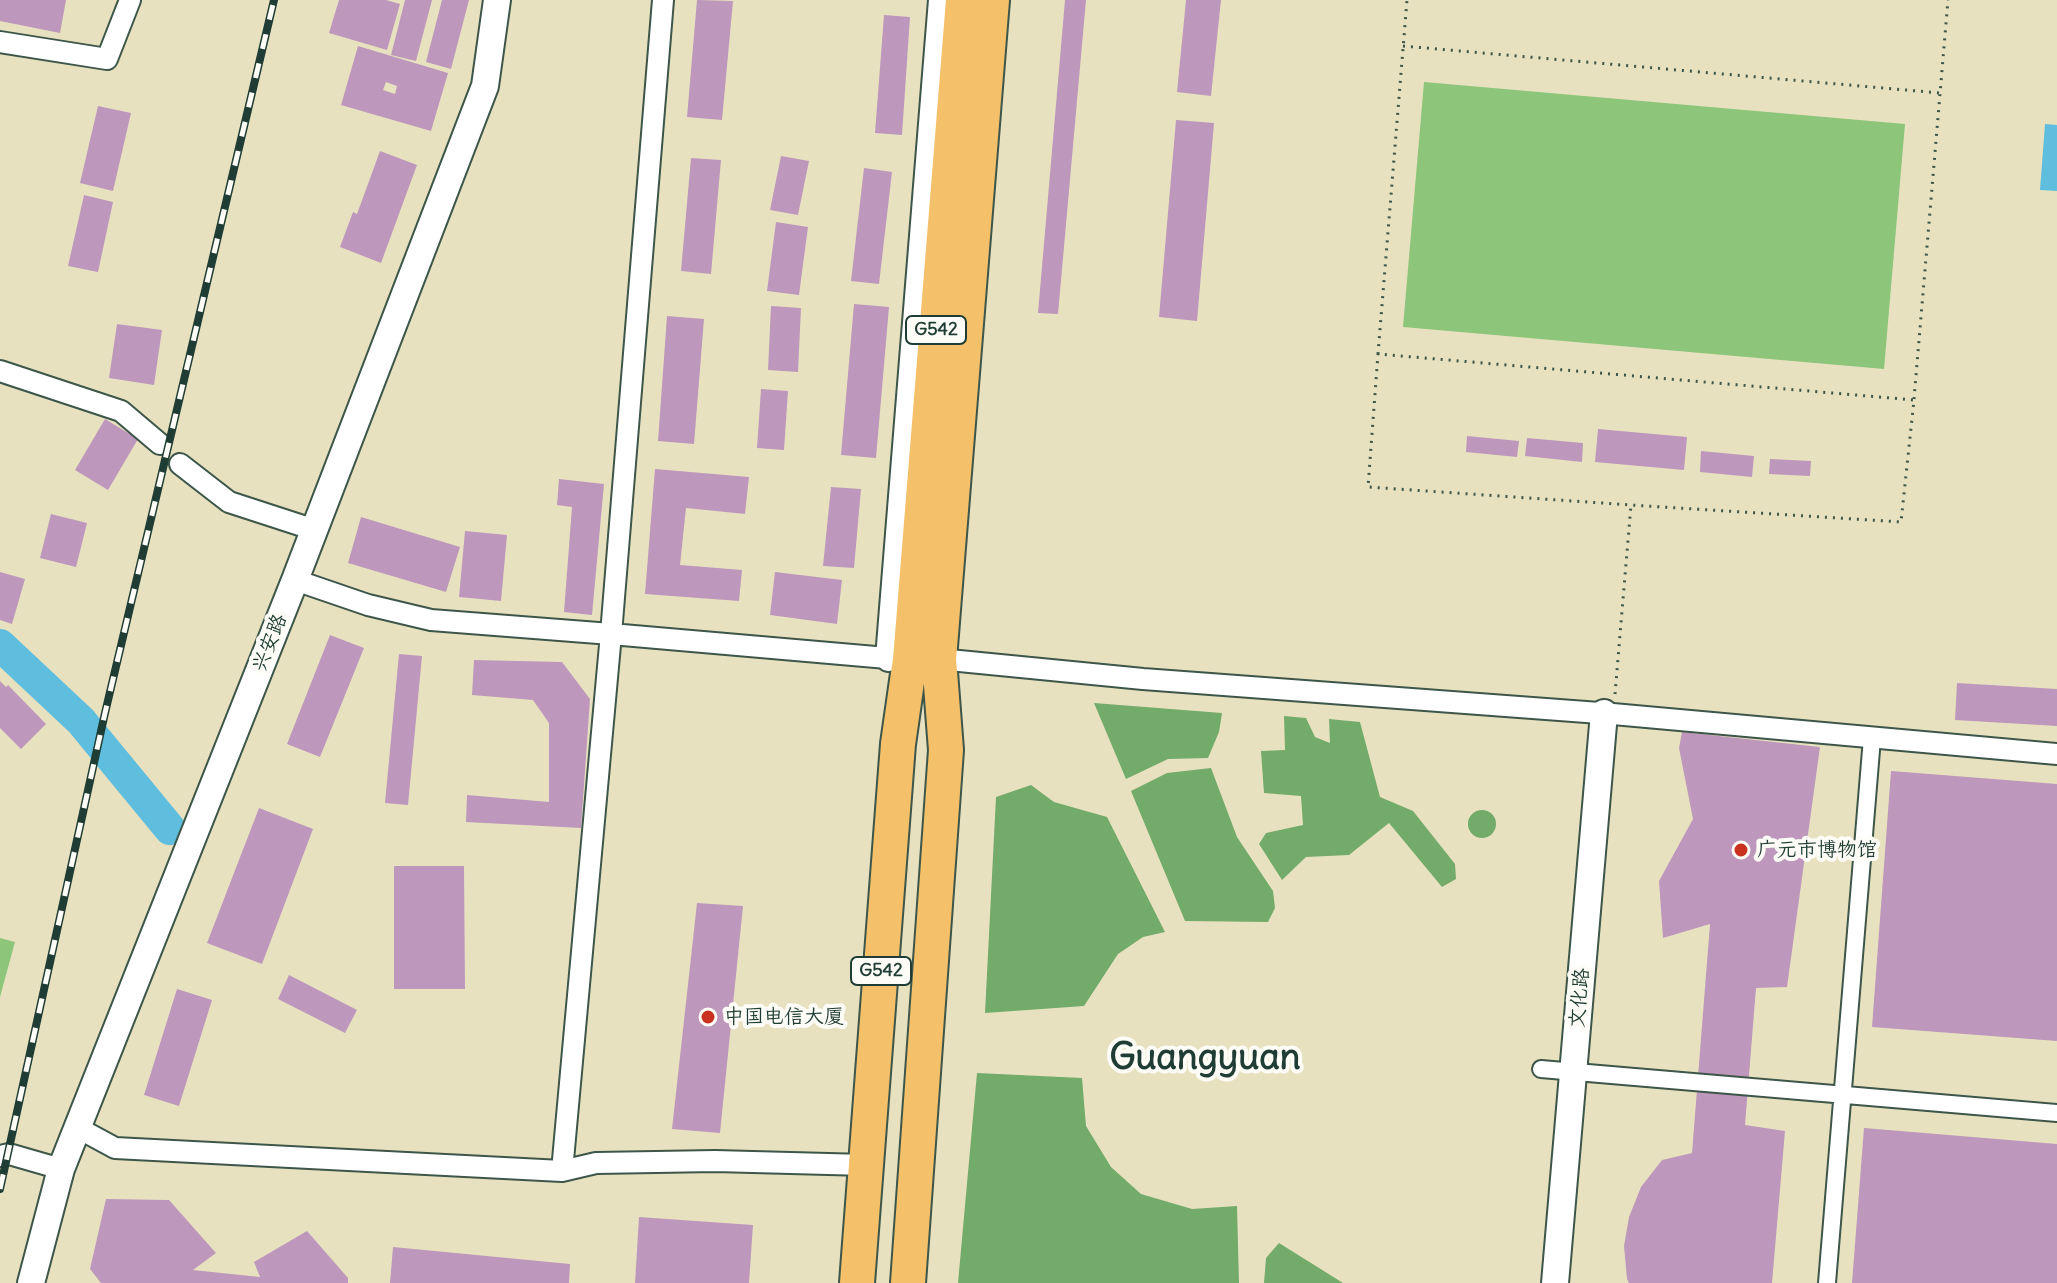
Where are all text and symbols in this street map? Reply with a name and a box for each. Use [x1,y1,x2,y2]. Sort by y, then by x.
road number: G542 [906,316,966,344]
street label: 兴安路 [248,611,292,675]
place label: 广元市博物馆 [1757,838,1877,862]
marker: 广元市博物馆 [1732,841,1750,859]
road number: G542 [851,957,911,985]
street label: 文化路 [1565,967,1595,1029]
place label: 中国电信大厦 [724,1005,844,1029]
marker: 中国电信大厦 [699,1008,717,1026]
district label: Guangyuan [1109,1037,1301,1081]

